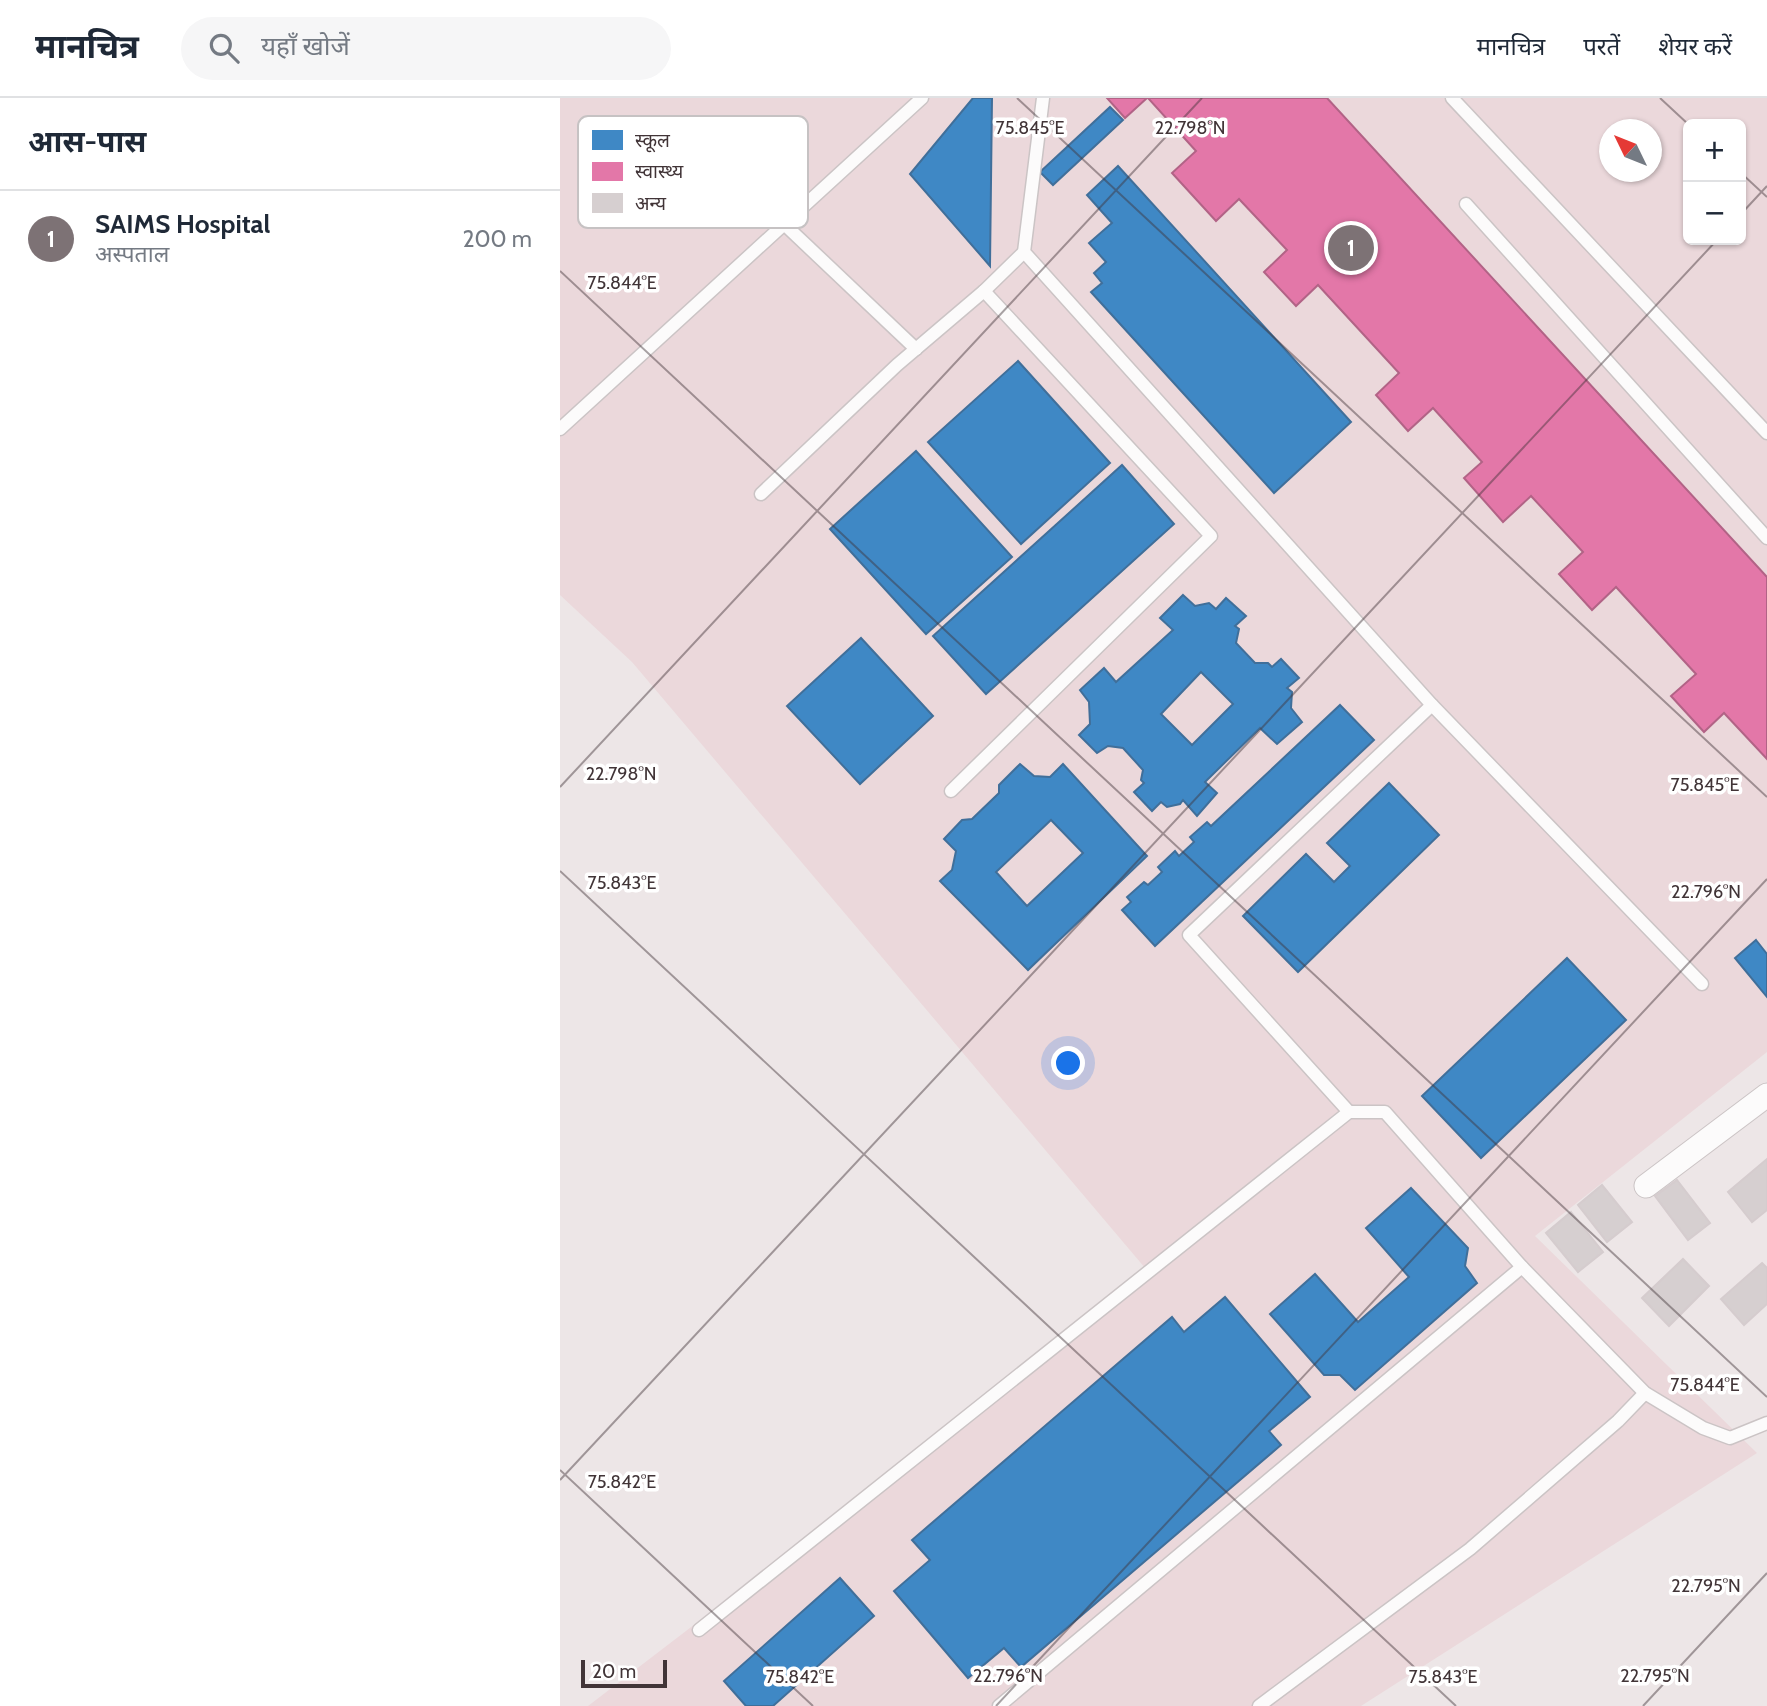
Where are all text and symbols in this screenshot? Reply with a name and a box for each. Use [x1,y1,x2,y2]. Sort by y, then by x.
search box [181,17,671,80]
text: मानचित्र [35,26,139,66]
icon: search [205,29,243,67]
text: यहाँ खोजें [261,30,350,62]
text: मानचित्र [1477,32,1545,61]
text: परतें [1583,32,1620,61]
text: शेयर करें [1658,32,1732,61]
legend [578,116,808,228]
text: 75.845°E [996,117,1064,139]
text: 22.798°N [1155,117,1225,139]
north arrow [1599,119,1662,182]
map controls [1683,119,1746,245]
button: + [1683,119,1746,182]
text: आस-पास [28,123,146,160]
text: स्कूल [635,129,671,153]
text: स्वास्थ्य [635,160,684,183]
button: − [1683,182,1746,245]
text: अन्य [635,192,667,215]
text: SAIMS Hospital [95,208,270,240]
pin: 1 [1328,222,1374,274]
text: 1 [47,225,55,253]
text: 200 m [462,225,532,253]
text: अस्पताल [95,240,169,268]
text: 75.844°E [587,272,657,294]
text: 22.798°N [586,763,656,785]
text: 75.845°E [1671,774,1739,796]
text: 75.843°E [588,872,656,894]
text: 22.796°N [1671,881,1741,903]
your location [1051,1046,1085,1080]
text: 75.844°E [1670,1374,1740,1396]
text: 75.842°E [588,1471,656,1493]
text: 22.795°N [1671,1575,1741,1597]
scale bar [581,1657,667,1689]
text: 20 m [592,1660,636,1683]
text: 22.796°N [973,1665,1043,1687]
text: 22.795°N [1620,1665,1690,1687]
text: 75.842°E [766,1666,834,1688]
text: 75.843°E [1409,1666,1477,1688]

